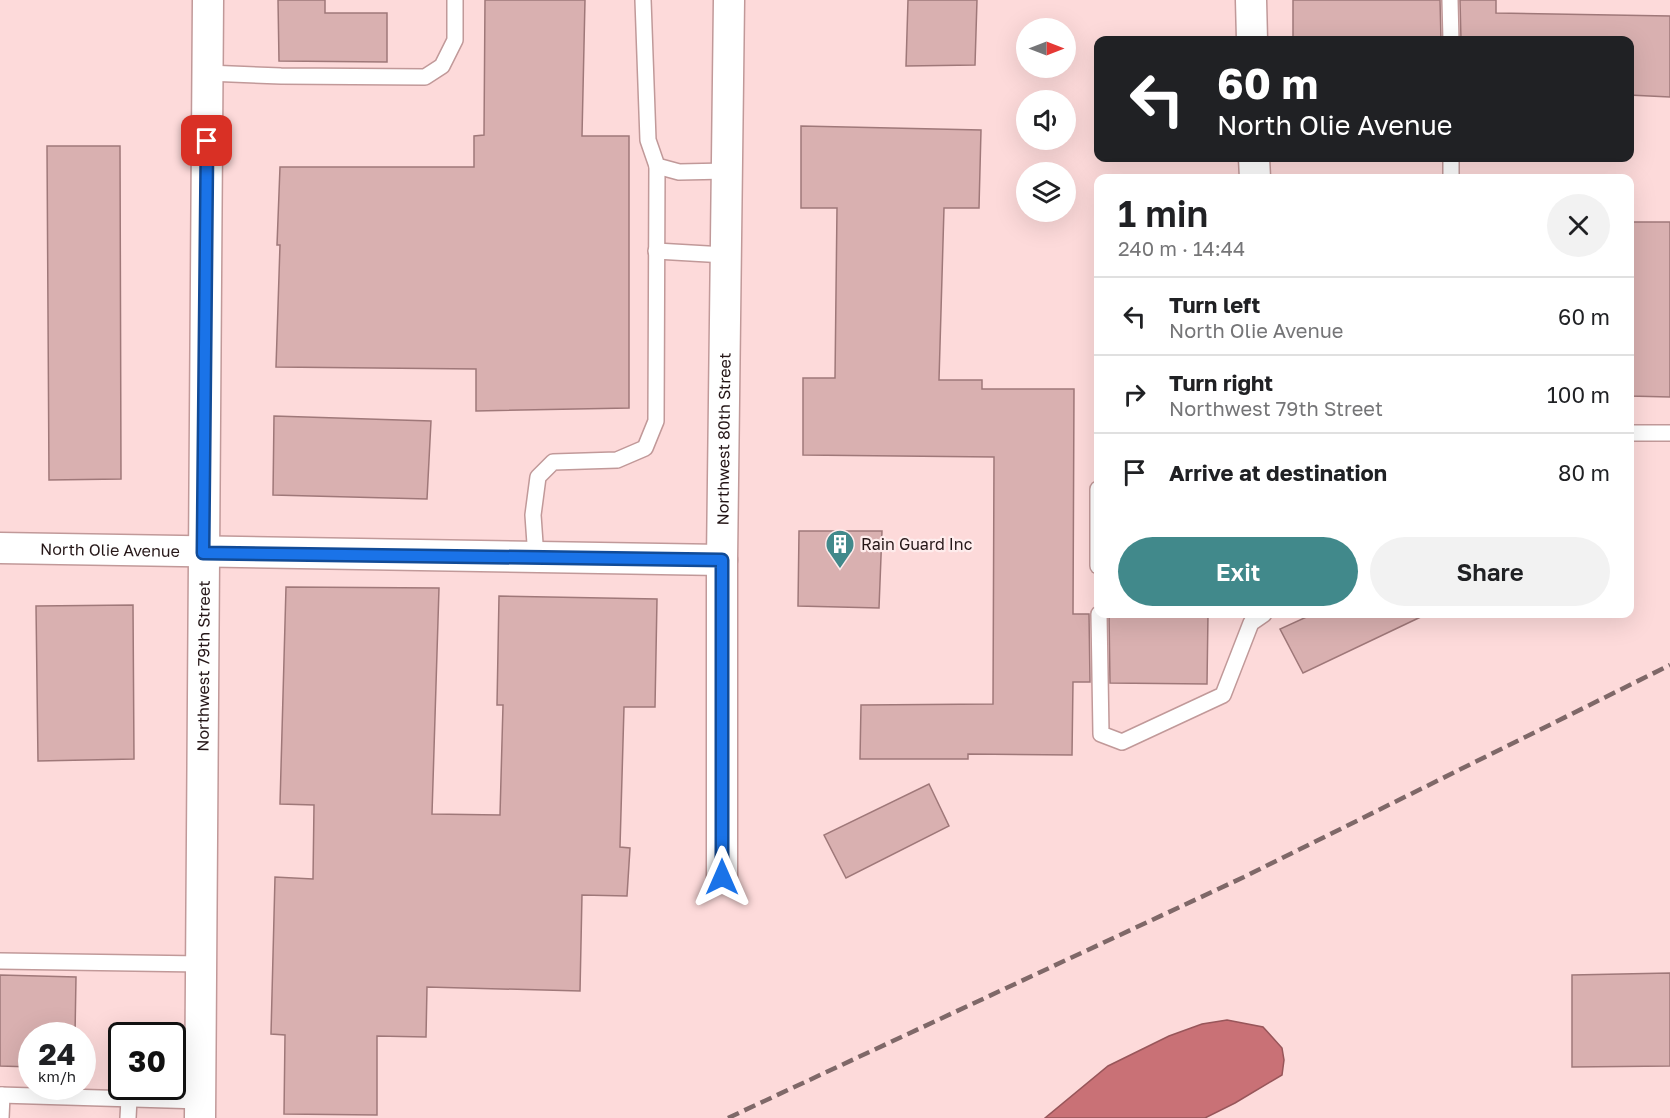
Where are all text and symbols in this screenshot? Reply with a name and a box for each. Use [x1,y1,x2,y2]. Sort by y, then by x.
north arrow [1016,18,1076,78]
map controls [1016,18,1076,222]
text: 60 m [1217,58,1318,108]
icon: left [1118,60,1196,138]
button: sound [1016,90,1076,150]
text: North Olie Avenue [1217,109,1453,141]
pin [181,115,232,166]
icon: arrive [190,124,223,157]
button: layers [1016,162,1076,222]
text: 1 min [1118,192,1208,235]
button: close [1547,194,1610,257]
text: 240 m · 14:44 [1118,236,1245,260]
text: Turn left [1169,291,1260,318]
icon: left [1118,300,1151,333]
text: 60 m [1558,303,1610,330]
text: North Olie Avenue [1169,318,1343,342]
street label: Northwest 80th Street [712,353,735,526]
text: Turn right [1169,369,1273,396]
icon: right [1118,378,1151,411]
text: 100 m [1547,381,1610,408]
text: Northwest 79th Street [1169,396,1383,420]
icon: arrive [1118,456,1151,489]
text: Arrive at destination [1169,459,1387,486]
text: 80 m [1558,459,1610,486]
building icon: Rain Guard Inc [824,528,856,570]
place label: Rain Guard Inc [861,534,973,554]
button: Exit [1118,537,1358,606]
button: Share [1370,537,1610,606]
street label: North Olie Avenue [40,539,180,561]
street label: Northwest 79th Street [193,580,214,752]
position arrow [690,845,754,909]
speed limit sign: 30 [108,1022,186,1100]
text: 24 [38,1036,76,1072]
text: km/h [38,1067,76,1085]

